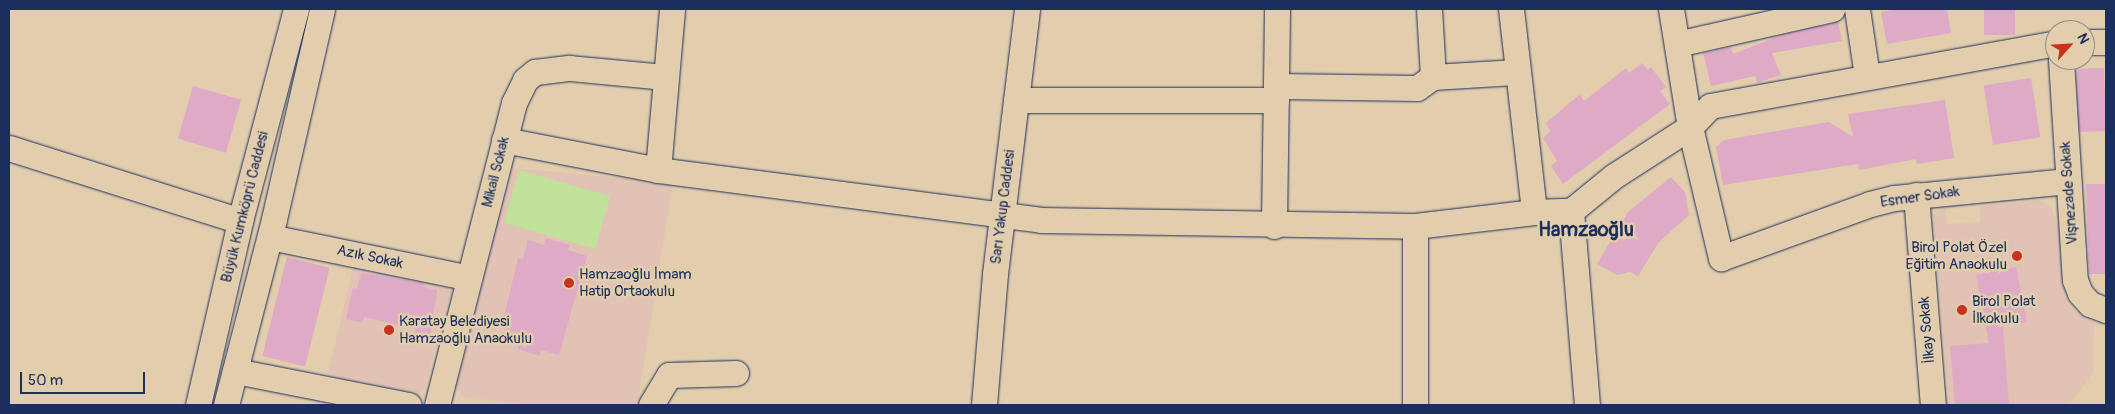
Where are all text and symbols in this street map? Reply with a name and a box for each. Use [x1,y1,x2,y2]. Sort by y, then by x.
north arrow [2045,20,2095,70]
text: N [2073,31,2093,47]
street label: Büyük Kumköprü Caddesi [217,130,273,284]
street label: Mikail Sokak [479,135,513,209]
street label: Vişnezade Sokak [2056,141,2082,245]
street label: Sarı Yakup Caddesi [987,149,1019,265]
street label: Esmer Sokak [1879,183,1961,211]
district label: Hamzaoğlu [1538,217,1634,241]
place label: Birol Polat Özel Eğitim Anaokulu [1906,238,2007,273]
street label: Azık Sokak [335,241,405,273]
marker: Birol Polat Özel Eğitim Anaokulu [2011,250,2023,262]
place label: Hamzaoğlu İmam Hatip Ortaokulu [579,265,692,300]
marker: Hamzaoğlu İmam Hatip Ortaokulu [563,277,575,289]
place label: Birol Polat İlkokulu [1972,292,2036,327]
street label: İlkay Sokak [1915,296,1939,364]
marker: Birol Polat İlkokulu [1956,304,1968,316]
place label: Karatay Belediyesi Hamzaoğlu Anaokulu [399,312,532,347]
marker: Karatay Belediyesi Hamzaoğlu Anaokulu [383,324,395,336]
scale bar [22,362,148,394]
text: 50 m [28,371,63,390]

